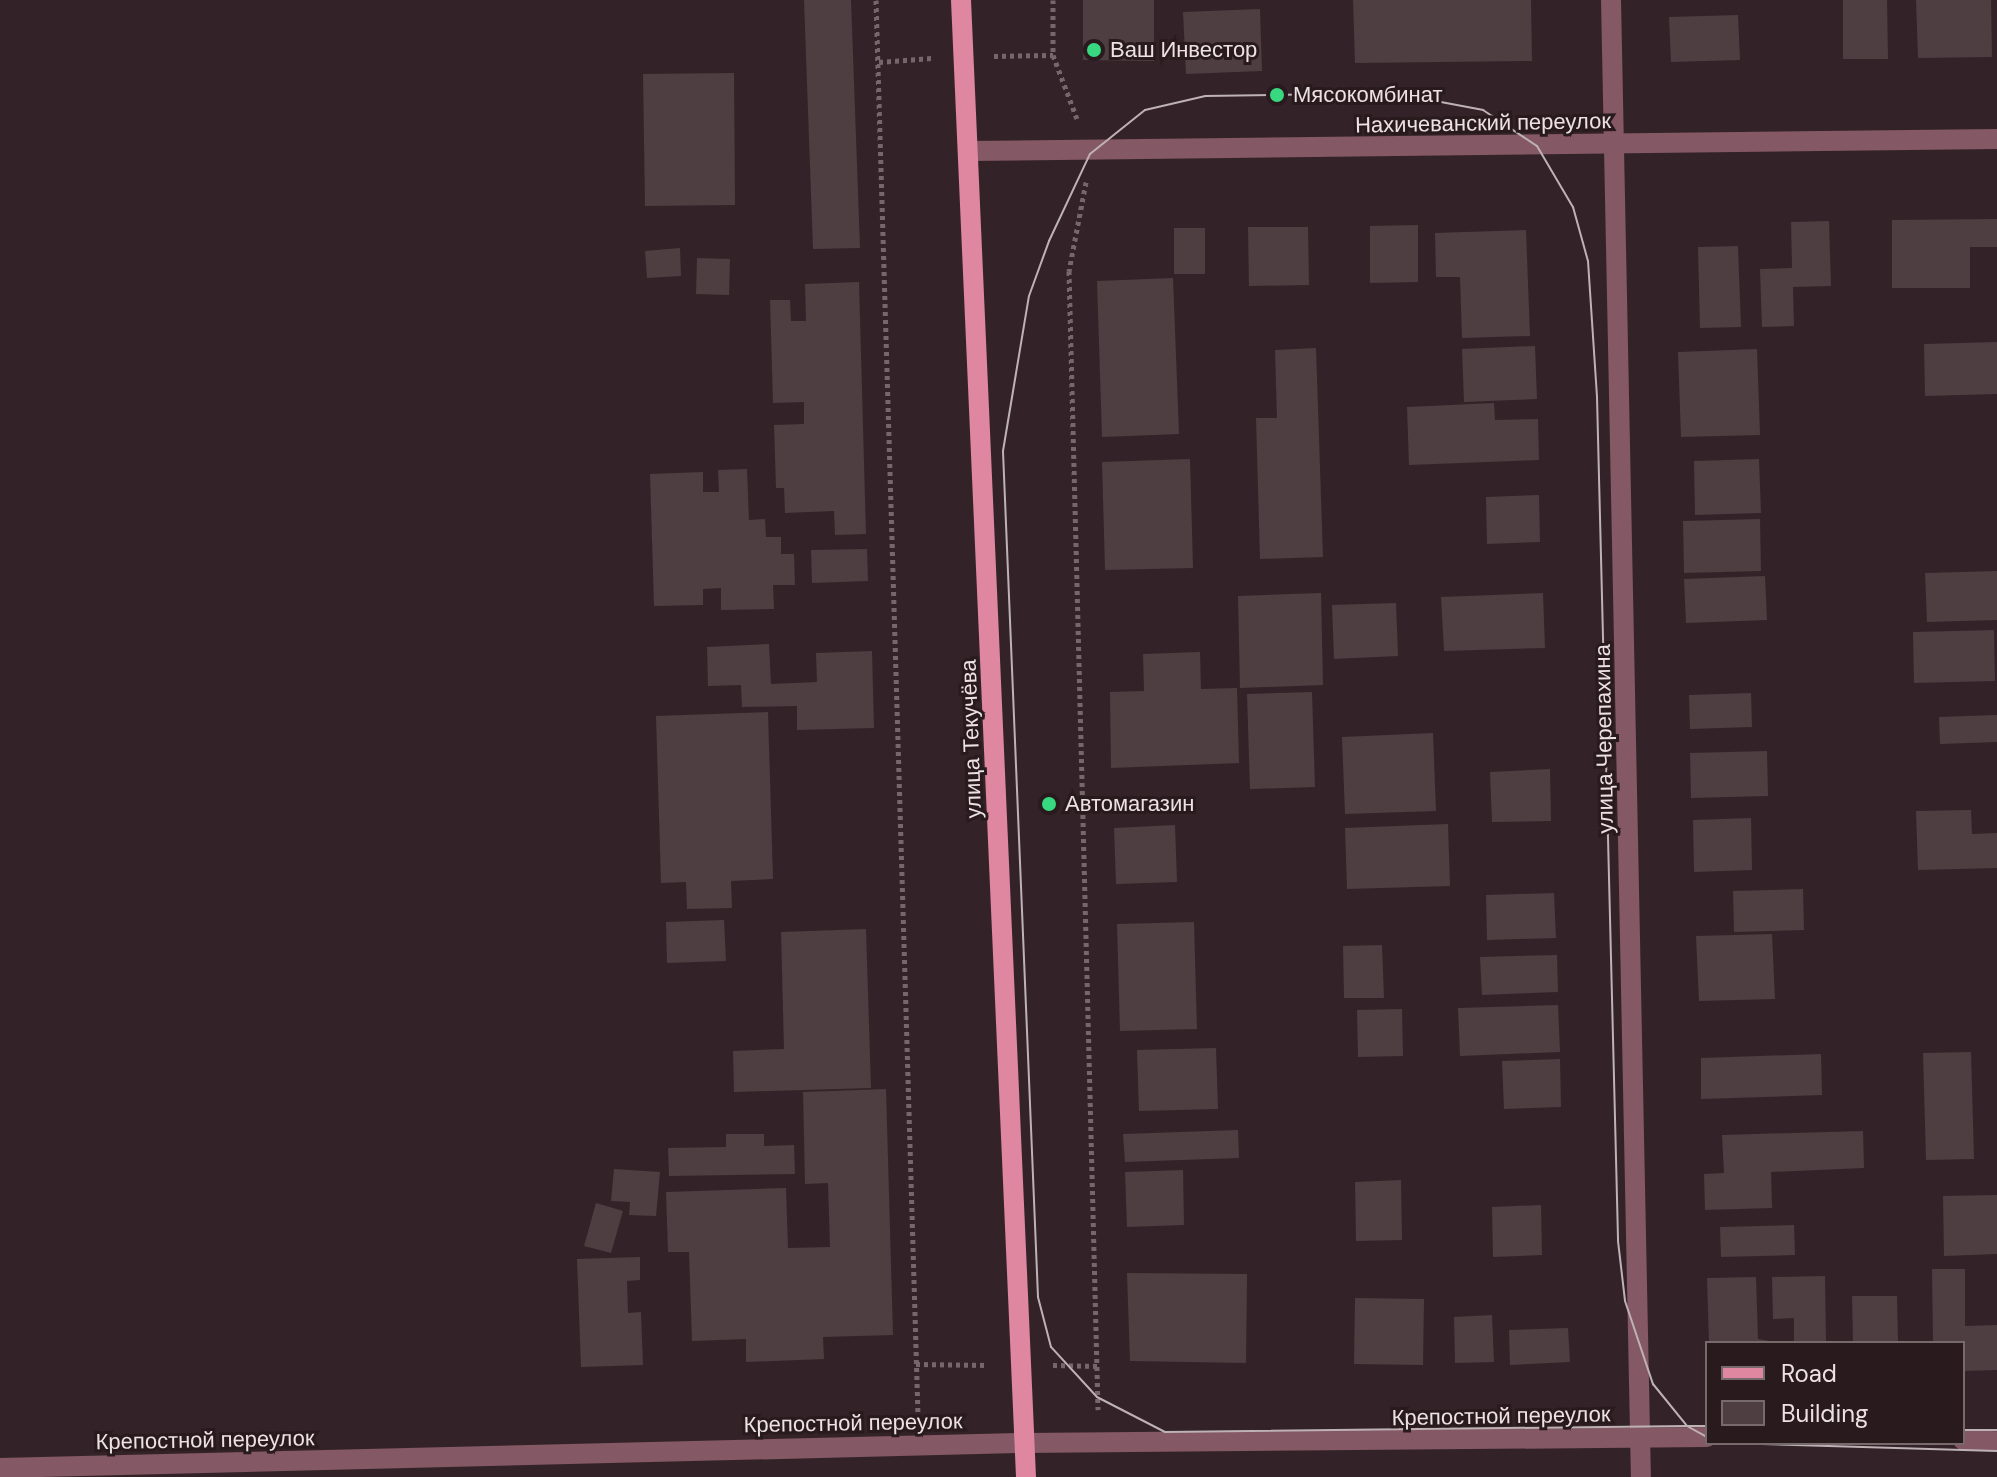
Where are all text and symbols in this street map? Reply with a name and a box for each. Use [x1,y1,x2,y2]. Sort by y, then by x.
place label: Ваш Инвестор [1110,37,1257,63]
marker: Ваш Инвестор [1085,41,1103,59]
place label: Мясокомбинат [1293,82,1443,108]
marker: Мясокомбинат [1268,86,1286,104]
street label: Нахичеванский переулок [1355,108,1611,138]
street label: улица Черепахина [1589,644,1619,834]
street label: улица Текучёва [955,659,987,819]
place label: Автомагазин [1065,791,1194,817]
marker: Автомагазин [1040,795,1058,813]
legend [1705,1341,1965,1445]
text: Road [1781,1358,1837,1389]
text: Building [1781,1398,1868,1429]
street label: Крепостной переулок [1391,1401,1611,1431]
street label: Крепостной переулок [743,1408,963,1438]
street label: Крепостной переулок [95,1425,315,1455]

